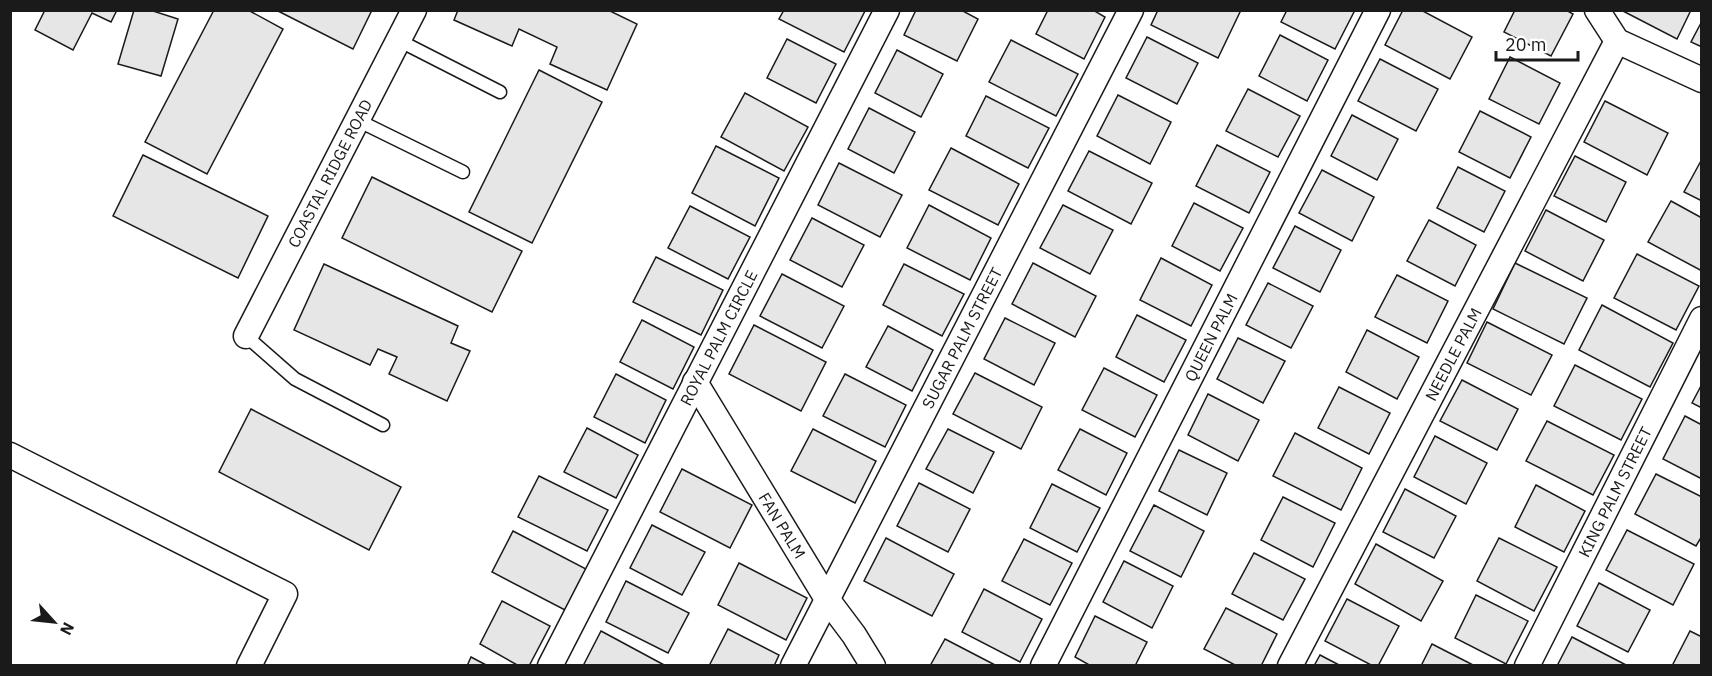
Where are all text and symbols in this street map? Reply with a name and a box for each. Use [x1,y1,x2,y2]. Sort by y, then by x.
scale bar [1496,24,1578,62]
text: 20 m [1505,33,1547,56]
street label: COASTAL RIDGE ROAD [283,96,376,251]
street label: SUGAR PALM STREET [917,264,1007,412]
street label: ROYAL PALM CIRCLE [676,267,762,409]
street label: QUEEN PALM [1180,290,1242,385]
street label: NEEDLE PALM [1421,304,1486,404]
street label: KING PALM STREET [1574,423,1656,560]
street label: FAN PALM [755,489,810,562]
north arrow [24,592,84,652]
text: N [56,619,79,639]

